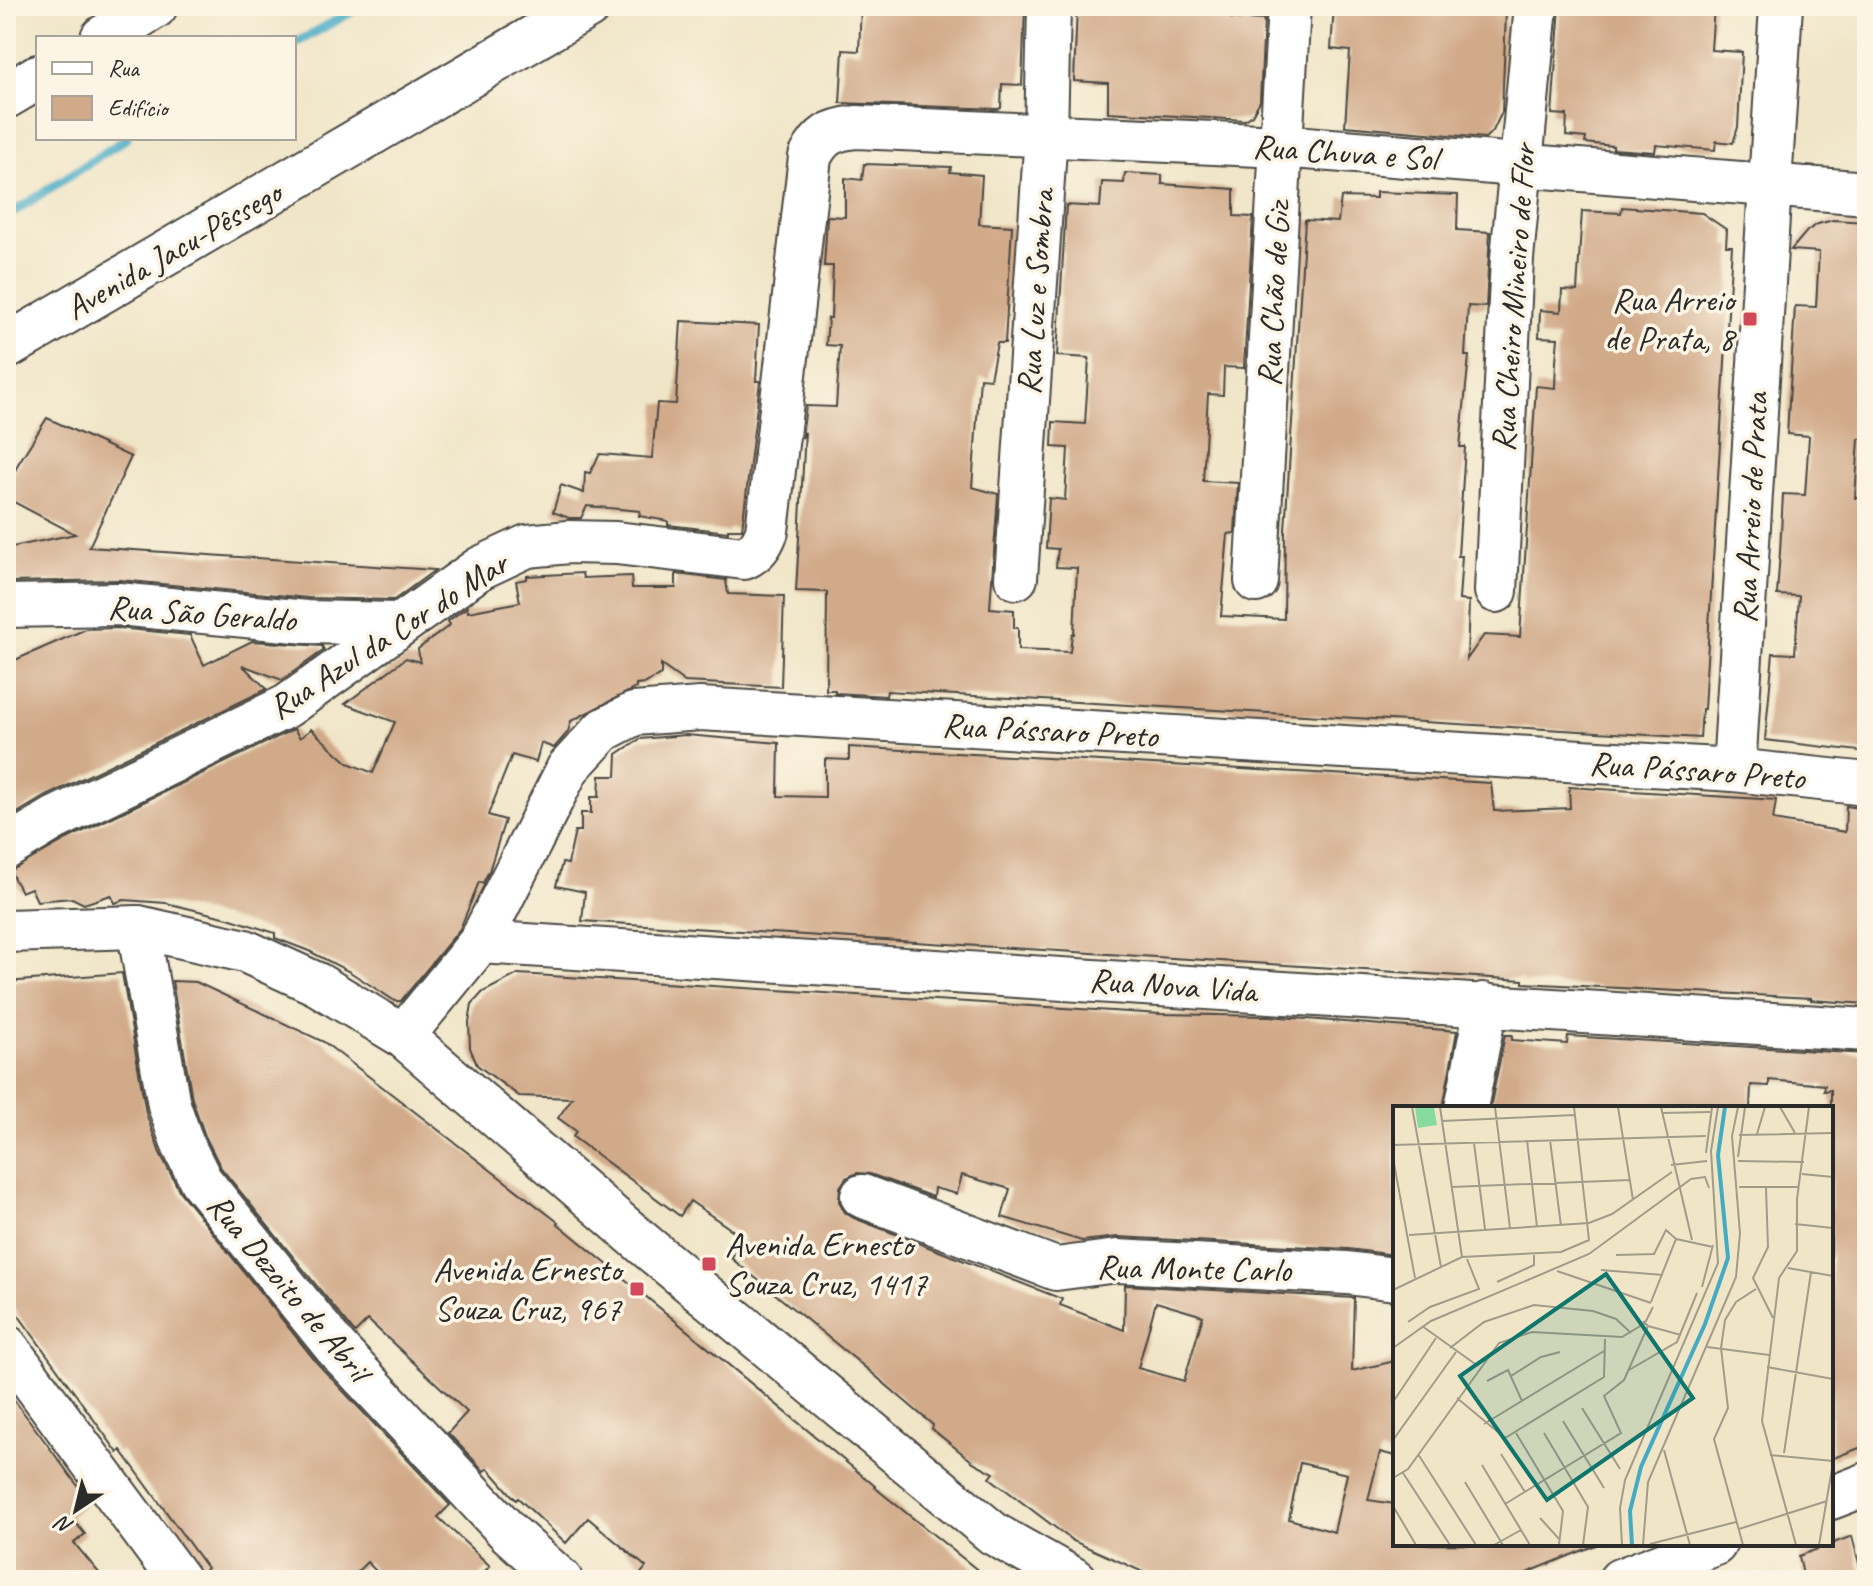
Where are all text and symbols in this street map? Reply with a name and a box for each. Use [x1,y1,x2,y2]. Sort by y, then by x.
legend [36,36,296,140]
text: Rua [108,53,140,83]
text: Edifício [108,93,170,123]
street label: Rua Chuva e Sol [1252,124,1445,180]
street label: Rua Cheiro Mineiro de Flor [1481,139,1545,453]
street label: Avenida Jacu-Pêssego [57,169,292,329]
street label: Rua Luz e Sombra [1006,185,1064,396]
street label: Rua Chão de Giz [1247,197,1299,388]
place label: Rua Arreio de Prata, 8 [1604,278,1738,360]
marker: Rua Arreio de Prata, 8 [1741,310,1759,328]
street label: Rua Arreio de Prata [1722,389,1778,624]
street label: Rua Azul da Cor do Mar [260,540,518,728]
street label: Rua São Geraldo [107,585,299,641]
street label: Rua Pássaro Preto [941,703,1161,757]
street label: Rua Pássaro Preto [1588,741,1808,799]
street label: Rua Nova Vida [1088,958,1261,1012]
inset map [1393,1106,1833,1546]
street label: Rua Dezoito de Abril [198,1184,384,1394]
place label: Avenida Ernesto Souza Cruz, 1417 [725,1223,928,1305]
street label: Rua Monte Carlo [1097,1245,1293,1291]
place label: Avenida Ernesto Souza Cruz, 967 [433,1248,625,1330]
marker: Avenida Ernesto Souza Cruz, 1417 [700,1255,718,1273]
marker: Avenida Ernesto Souza Cruz, 967 [628,1280,646,1298]
north arrow [36,1470,116,1550]
text: N [49,1508,79,1541]

